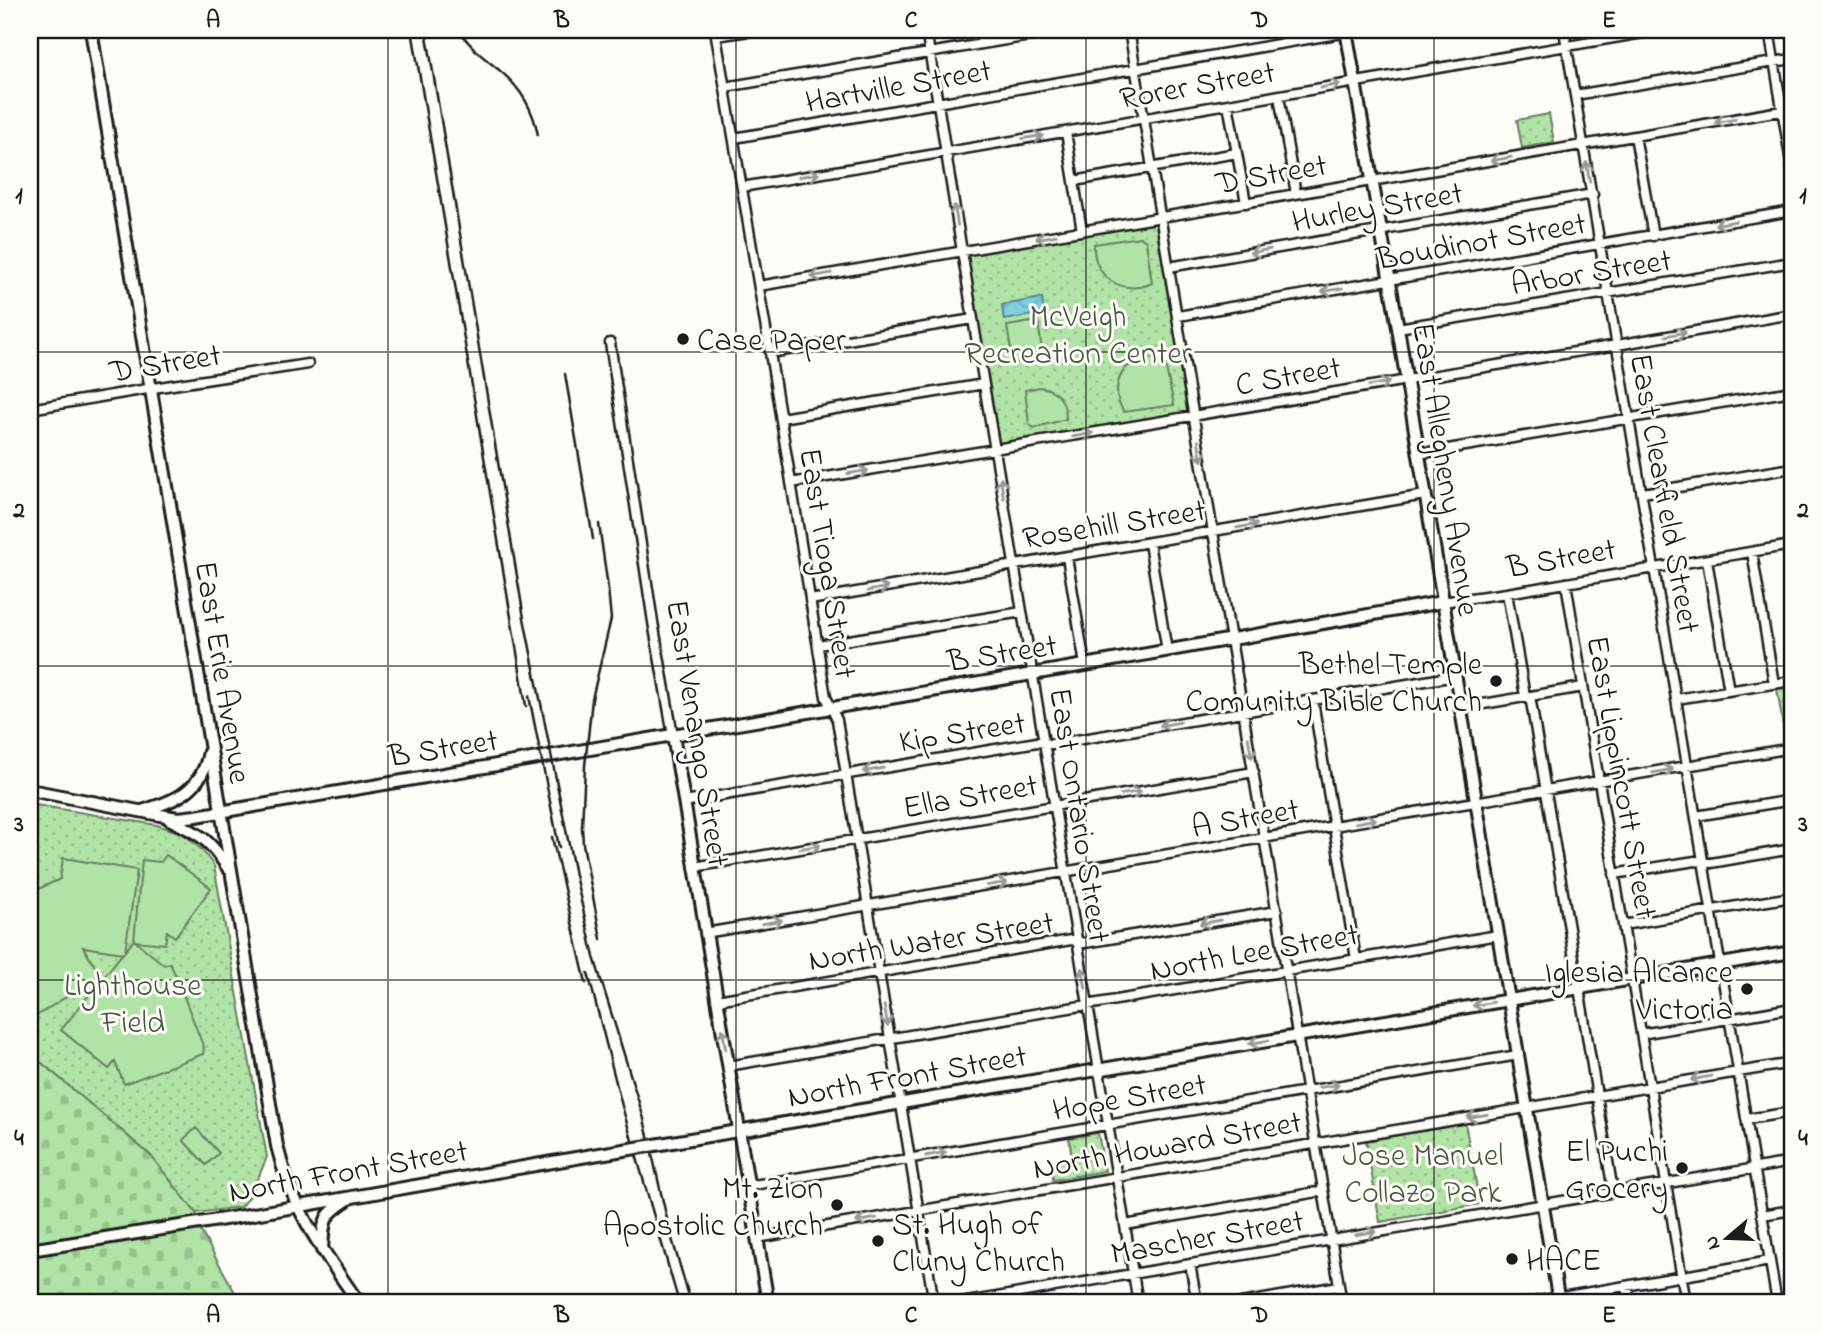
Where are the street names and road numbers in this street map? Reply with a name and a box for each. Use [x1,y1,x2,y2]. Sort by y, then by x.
street label: Hartville Street [802,49,996,128]
street label: Rorer Street [1116,51,1279,124]
street label: D Street [1211,144,1331,209]
street label: Hurley Street [1288,171,1467,248]
street label: Boudinot Street [1372,202,1590,285]
street label: Arbor Street [1508,239,1675,310]
street label: East Allegheny Avenue [1397,319,1490,620]
street label: D Street [106,333,225,398]
street label: C Street [1232,346,1345,411]
street label: East Clearfield Street [1615,350,1710,637]
street label: East Tioga Street [784,445,867,682]
street label: Rosehill Street [1019,489,1210,564]
street label: B Street [1502,528,1620,593]
street label: East Erie Avenue [180,558,261,788]
street label: East Venango Street [651,597,740,871]
street label: B Street [943,624,1061,687]
street label: East Lippincott Street [1572,632,1668,923]
street label: East Ontario Street [1034,685,1121,947]
street label: Kip Street [896,701,1029,768]
street label: B Street [384,719,502,782]
street label: Ella Street [900,763,1042,833]
street label: A Street [1188,788,1303,853]
street label: North Water Street [805,901,1058,986]
street label: North Lee Street [1146,913,1363,996]
street label: North Front Street [784,1034,1031,1123]
street label: Hope Street [1049,1063,1211,1136]
street label: North Howard Street [1030,1101,1306,1194]
street label: North Front Street [225,1129,472,1218]
street label: Mascher Street [1107,1199,1308,1280]

